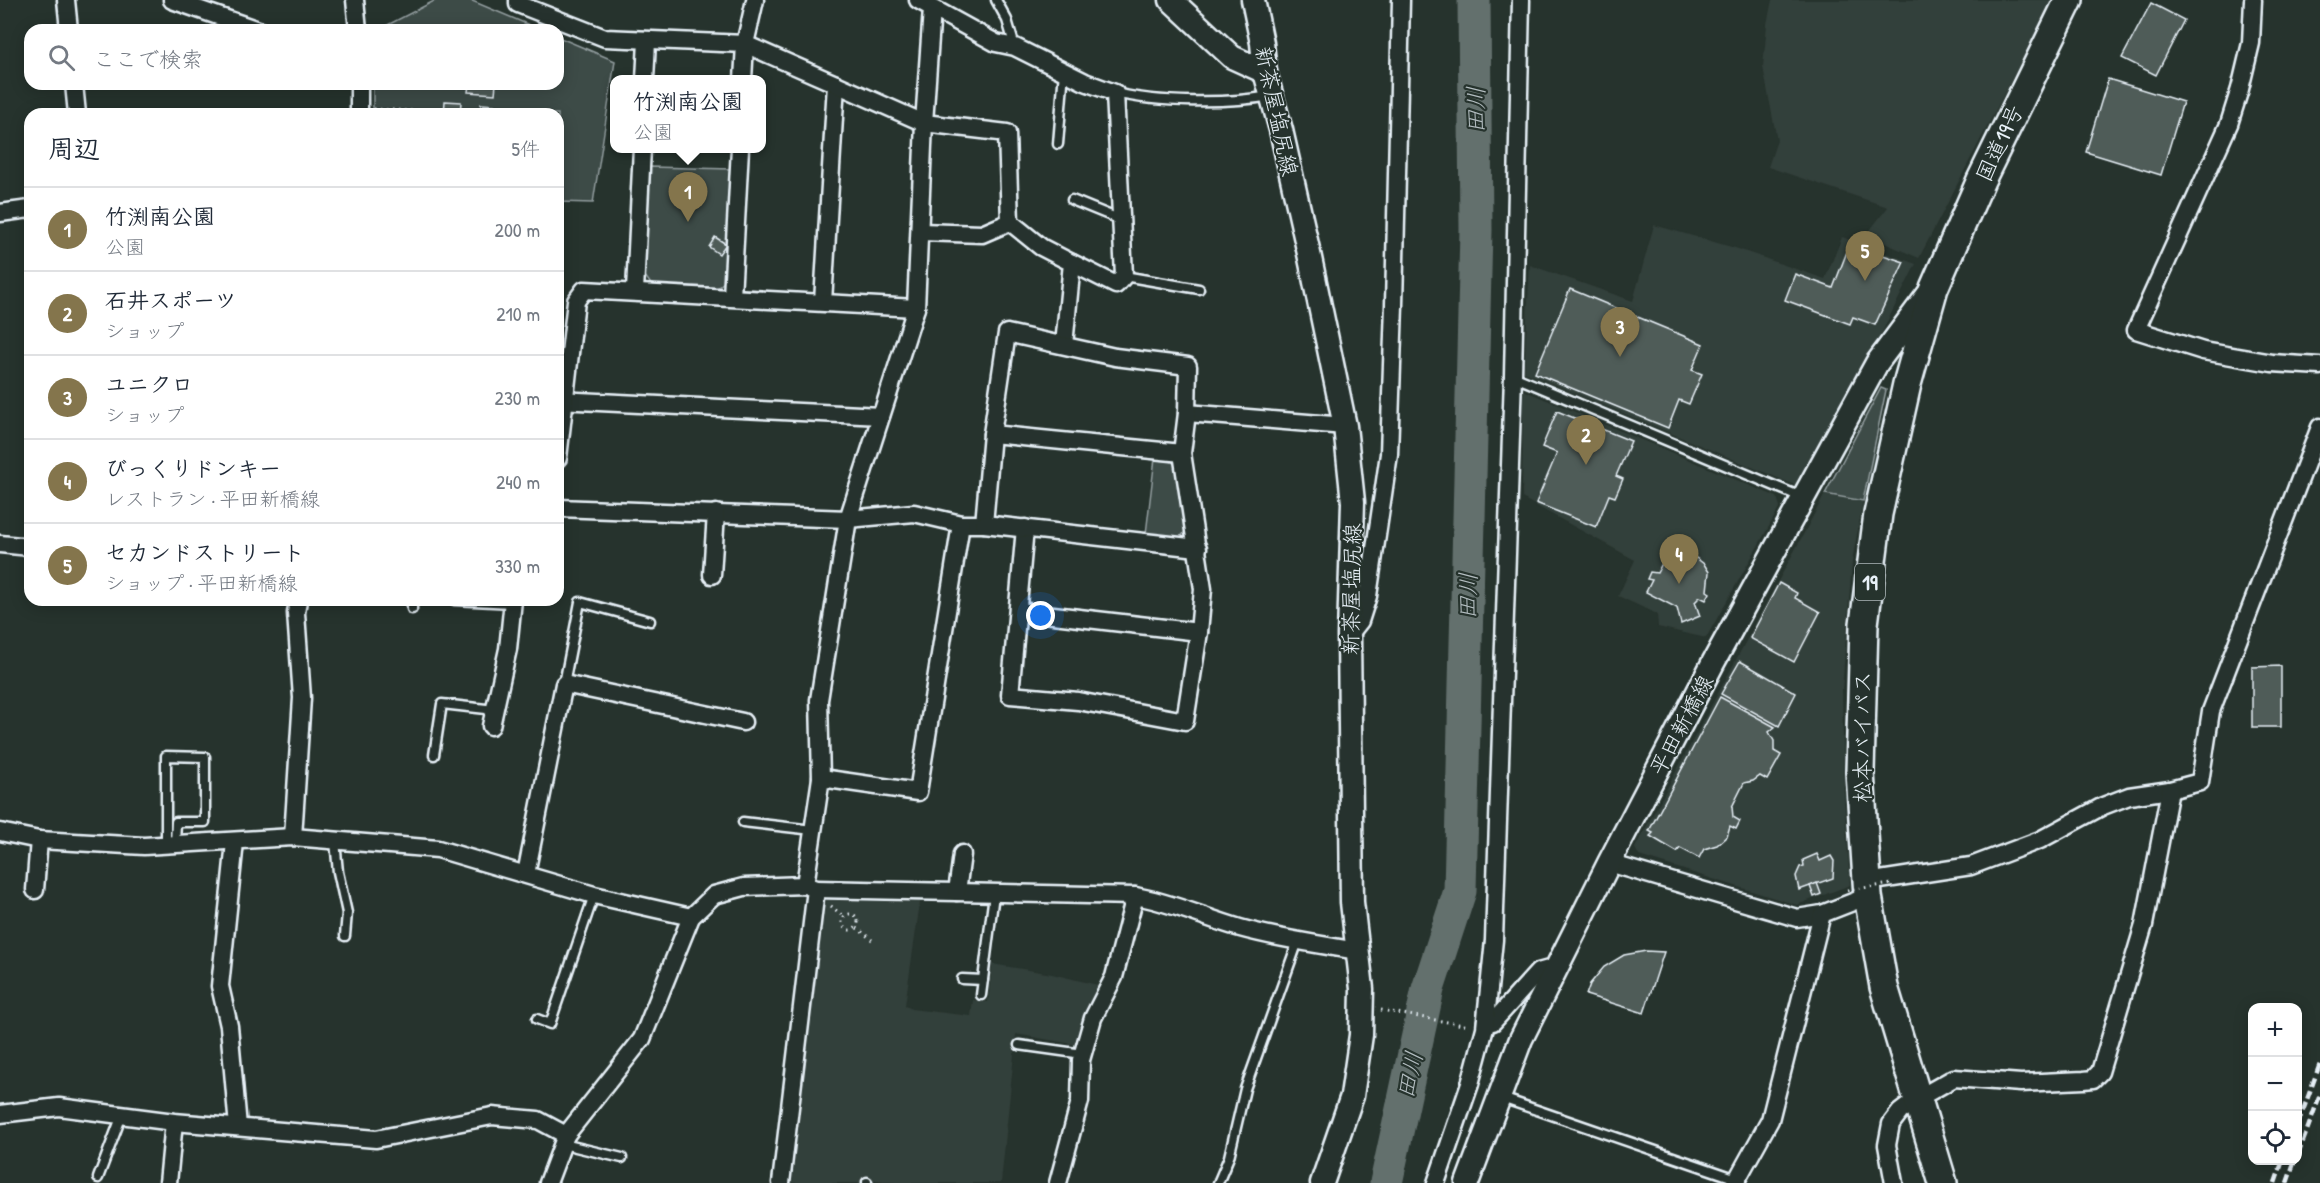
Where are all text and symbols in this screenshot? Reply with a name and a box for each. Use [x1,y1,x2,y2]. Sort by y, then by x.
search box [24,24,564,90]
icon: search [45,41,78,74]
street label: 新茶屋塩尻線 [1249,43,1305,179]
text: ここで検索 [93,44,203,74]
popup [610,75,766,153]
text: 竹渕南公園 [633,86,743,116]
water label: 田川 [1459,86,1491,134]
street label: 国道19号 [1968,99,2030,187]
text: 公園 [633,118,673,145]
text: 周辺 [48,131,100,166]
text: 5件 [512,135,540,162]
pin: 1 [668,172,708,222]
text: 竹渕南公園 [105,201,215,231]
text: 1 [64,216,71,243]
text: 200 m [495,216,540,243]
pin: 5 [1846,232,1884,281]
text: 公園 [105,233,145,260]
text: 石井スポーツ [105,285,237,315]
text: 2 [63,300,72,327]
text: 210 m [496,300,540,327]
pin: 3 [1600,308,1640,357]
text: ショップ [105,317,184,344]
text: ユニクロ [105,369,193,399]
text: 3 [63,384,72,411]
text: 230 m [495,384,540,411]
text: ショップ [105,401,184,428]
pin: 2 [1566,416,1606,465]
text: びっくりドンキー [105,453,281,483]
text: 4 [64,468,71,495]
text: 240 m [496,468,540,495]
text: レストラン · 平田新橋線 [105,485,320,512]
street label: 新茶屋塩尻線 [1335,523,1367,655]
pin: 4 [1660,534,1698,584]
text: セカンドストリート [105,537,305,567]
text: 5 [63,552,72,579]
text: 330 m [495,552,540,579]
road number: 19 [1855,564,1885,600]
text: ショップ · 平田新橋線 [105,569,297,596]
water label: 田川 [1451,572,1483,620]
your location [1026,601,1055,630]
street label: 平田新橋線 [1642,669,1720,781]
street label: 松本バイパス [1847,671,1877,803]
map controls [2248,1003,2302,1165]
button: + [2248,1003,2302,1057]
water label: 田川 [1388,1048,1430,1102]
button: − [2248,1057,2302,1111]
button: locate [2248,1111,2302,1165]

